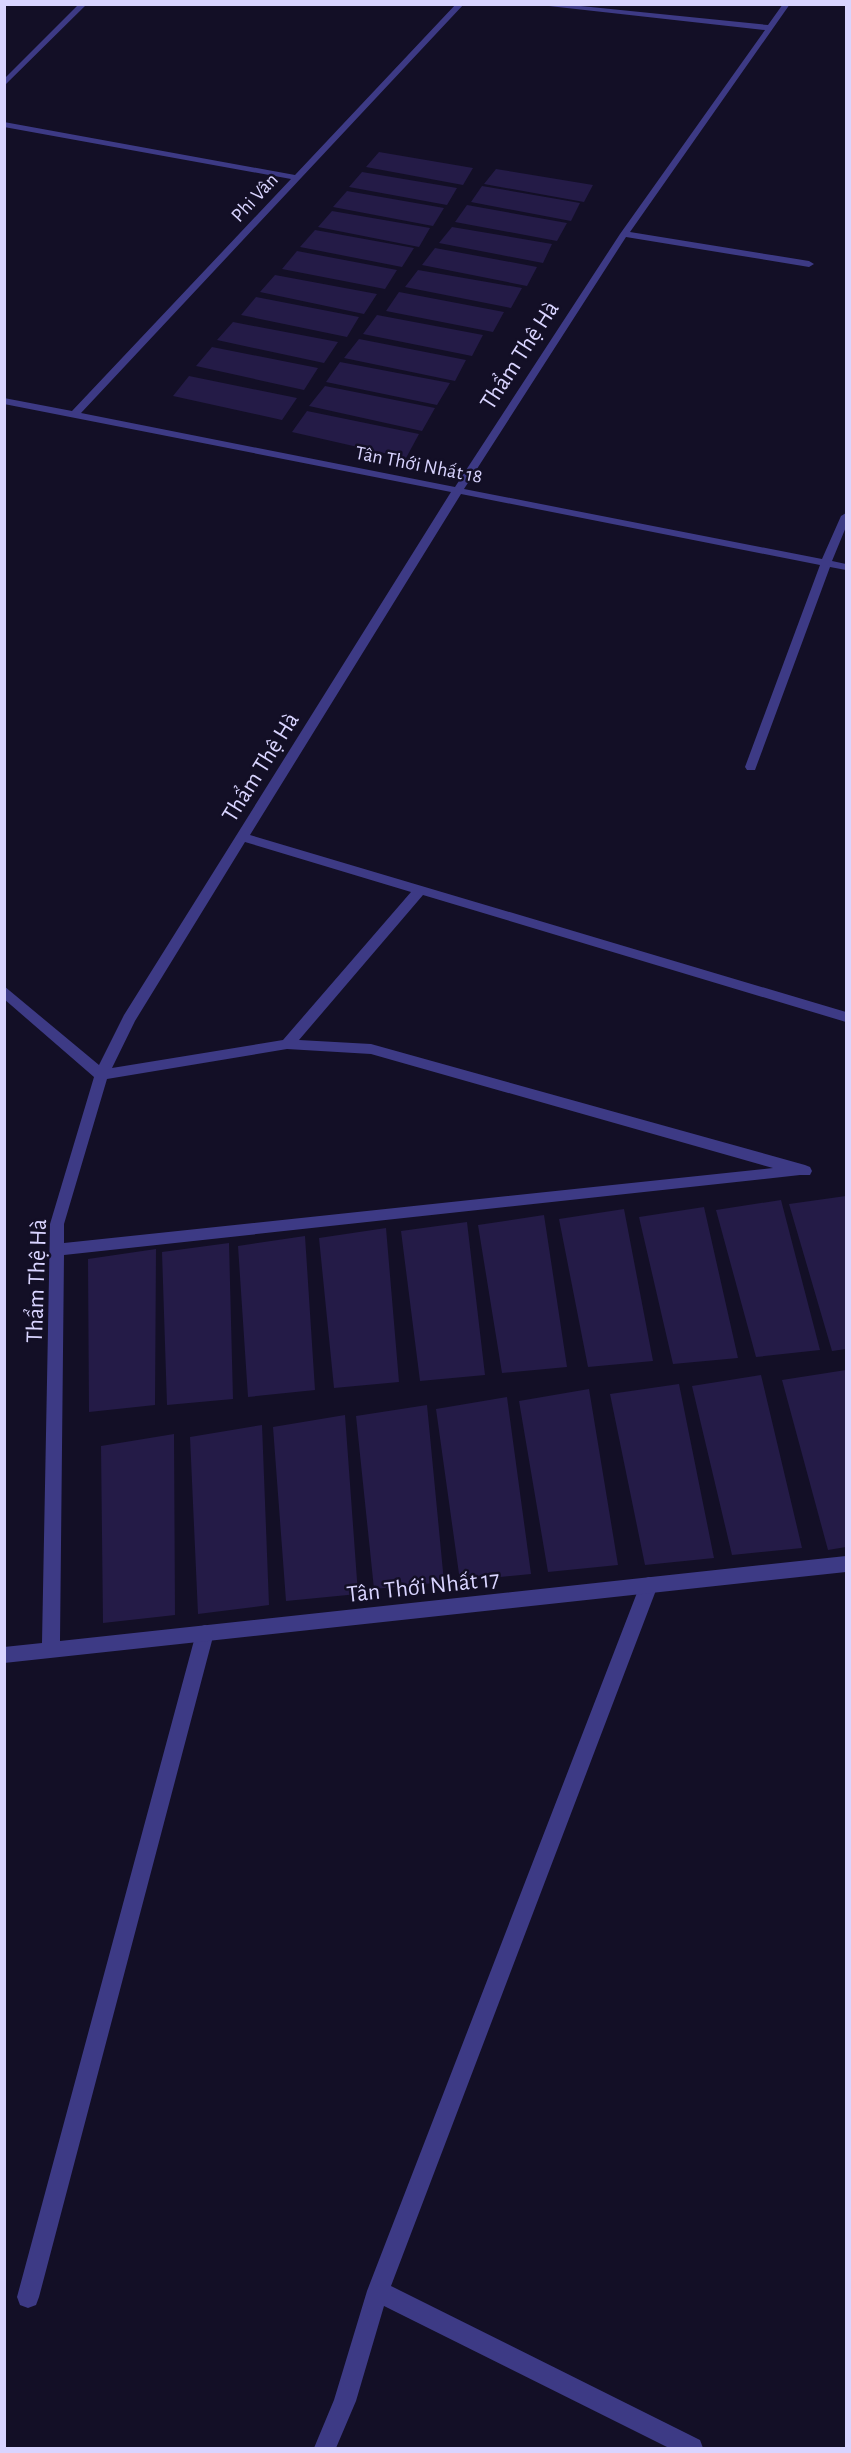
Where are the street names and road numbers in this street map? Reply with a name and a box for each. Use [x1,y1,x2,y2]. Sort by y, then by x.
street label: Phi Vân [227,169,282,226]
street label: Thẩm Thệ Hà [475,296,564,414]
street label: Tân Thới Nhất 18 [354,443,484,487]
street label: Thẩm Thệ Hà [217,708,304,826]
street label: Thẩm Thệ Hà [22,1219,51,1343]
street label: Tân Thới Nhất 17 [346,1567,501,1607]

